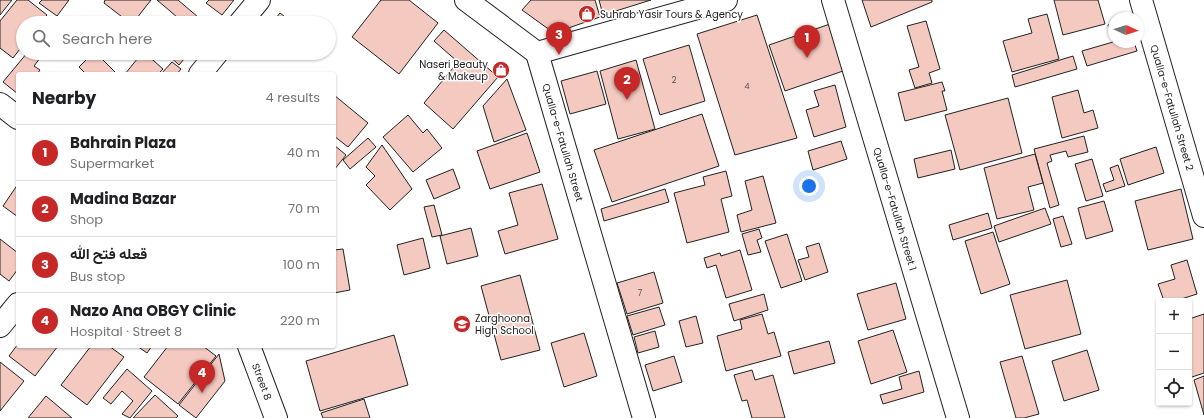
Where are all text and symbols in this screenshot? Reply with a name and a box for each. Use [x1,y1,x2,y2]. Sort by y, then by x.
shop icon: Suhrab Yasir Tours & Agency [577,4,597,24]
place label: Suhrab Yasir Tours & Agency [600,7,743,22]
north arrow [1108,12,1144,48]
search box [16,16,336,60]
pin: 3 [546,22,572,55]
pin: 1 [794,25,820,58]
icon: search [30,27,52,49]
text: Search here [62,28,152,49]
street label: Qualla-e-Fatullah Street 2 [1147,43,1198,172]
place label: Naseri Beauty & Makeup [419,57,488,84]
shop icon: Naseri Beauty & Makeup [491,60,511,80]
pin: 2 [614,67,640,100]
house number: 2 [672,75,677,86]
house number: 4 [744,81,750,92]
street label: Qualla-e-Fatullah Street [539,82,588,203]
text: Nearby [32,86,96,110]
text: 4 results [266,88,320,107]
text: Bahrain Plaza [70,132,176,153]
text: 1 [43,143,47,162]
text: 40 m [287,143,320,162]
street label: Qualla-e-Fatullah Street 1 [870,145,921,272]
text: Supermarket [70,154,154,173]
your location [799,176,819,196]
text: Madina Bazar [70,188,176,209]
text: 2 [41,199,49,218]
text: 70 m [288,199,320,218]
text: Shop [70,210,103,229]
text: قعله فتح الله [70,243,147,264]
text: 3 [41,255,49,274]
text: 100 m [283,255,320,274]
text: Bus stop [70,267,125,286]
house number: 7 [638,288,643,299]
map controls [1156,298,1192,406]
button: + [1156,298,1192,334]
text: Nazo Ana OBGY Clinic [70,300,236,321]
text: 4 [41,311,49,330]
text: 220 m [280,311,320,330]
place label: Zarghoona High School [475,311,534,338]
school or university icon: Zarghoona High School [452,314,472,334]
text: Hospital · Street 8 [70,322,182,341]
button: − [1156,334,1192,370]
pin: 4 [189,360,215,393]
street label: Street 8 [249,361,276,402]
button: locate [1156,370,1192,406]

